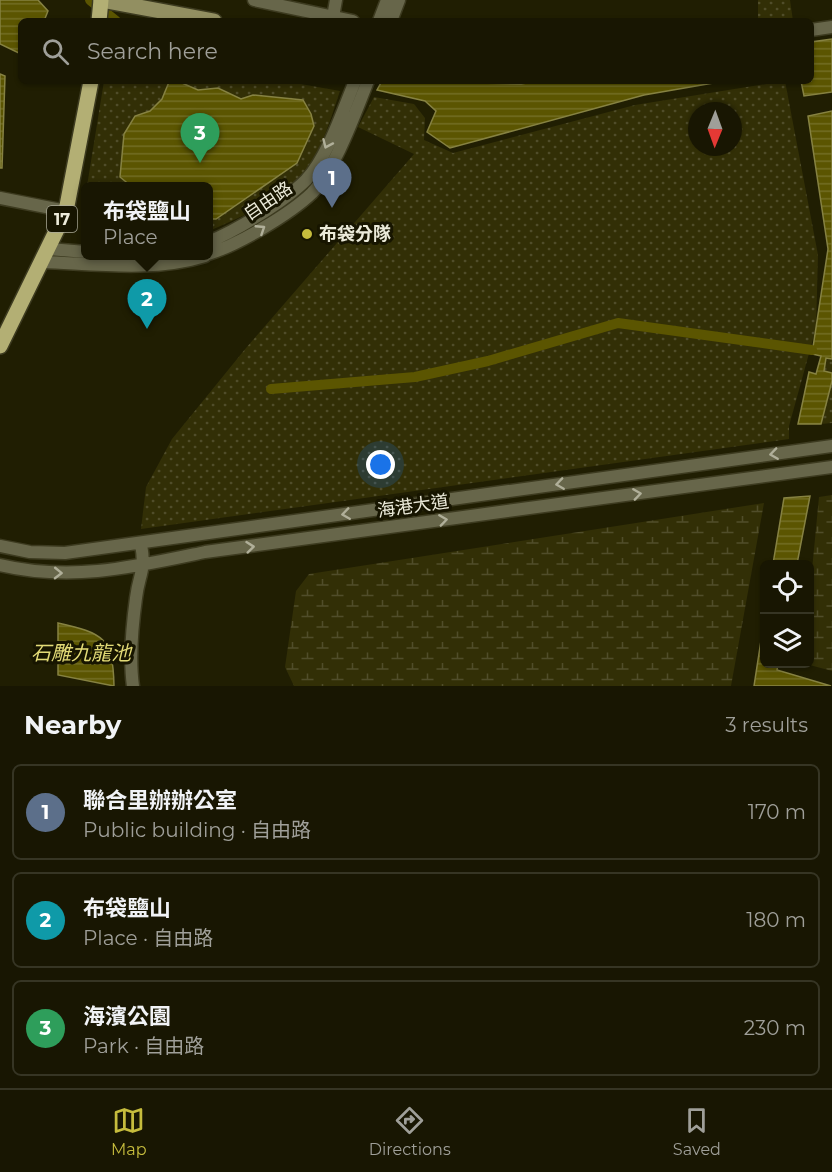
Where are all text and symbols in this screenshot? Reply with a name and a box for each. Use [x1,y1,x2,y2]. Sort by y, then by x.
search box [18,18,814,84]
icon: search [39,35,72,68]
text: Search here [87,38,218,65]
north arrow [688,102,742,156]
pin: 3 [180,114,220,163]
one-way arrow [322,137,334,148]
pin: 1 [312,158,352,208]
street label: 自由路 [239,177,297,225]
popup [81,182,213,260]
text: 布袋鹽山 [103,198,191,225]
road number: 17 [47,206,77,232]
place label: 布袋分隊 [319,223,391,245]
text: Place [103,225,158,249]
one-way arrow [254,225,265,236]
marker: 布袋分隊 [300,227,314,241]
pin: 2 [128,280,166,329]
one-way arrow [769,448,779,460]
your location [366,450,395,479]
one-way arrow [556,477,565,489]
one-way arrow [632,488,641,500]
street label: 海港大道 [376,490,450,522]
one-way arrow [342,507,351,519]
one-way arrow [439,515,448,527]
one-way arrow [246,541,255,554]
map controls [760,560,814,668]
button: locate [760,560,814,614]
one-way arrow [53,567,62,579]
button: layers [760,614,814,668]
water label: 石雕九龍池 [31,641,133,665]
text: Nearby [24,709,121,741]
text: 3 results [725,713,808,737]
text: 聯合里辦辦公室 [83,787,237,814]
text: 1 [42,800,49,824]
text: 170 m [748,800,806,824]
text: Public building · 自由路 [83,818,311,842]
text: 布袋鹽山 [83,895,171,922]
text: 2 [40,908,51,932]
text: 180 m [746,908,806,932]
text: Place · 自由路 [83,926,213,950]
text: 海濱公園 [83,1003,171,1030]
text: 3 [40,1016,51,1040]
text: 230 m [744,1016,806,1040]
text: Park · 自由路 [83,1034,204,1058]
tab: Map [111,1104,147,1159]
tab: Directions [369,1104,451,1159]
tab: Saved [673,1104,721,1159]

